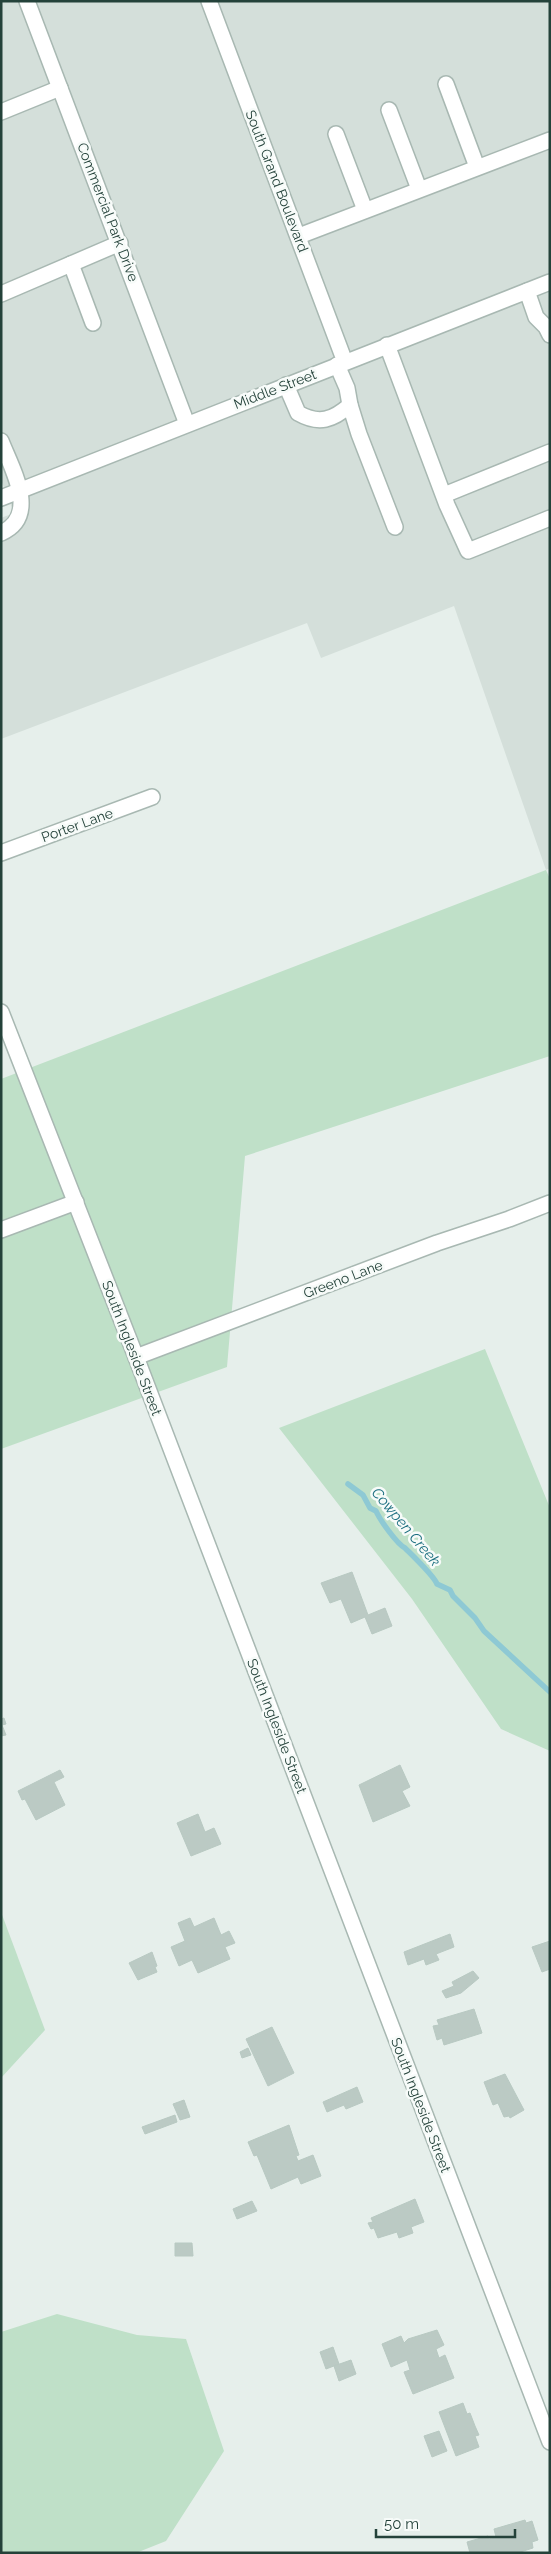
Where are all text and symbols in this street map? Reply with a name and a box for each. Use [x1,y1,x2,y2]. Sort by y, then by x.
street label: South Grand Boulevard [243,108,311,254]
street label: Commercial Park Drive [74,140,142,284]
street label: Middle Street [231,366,319,412]
street label: Porter Lane [39,805,115,845]
street label: Greeno Lane [301,1257,385,1301]
street label: South Ingleside Street [99,1278,165,1418]
water label: Cowpen Creek [368,1484,444,1570]
street label: South Ingleside Street [244,1656,310,1796]
street label: South Ingleside Street [388,2035,454,2175]
scale bar [376,2506,515,2538]
text: 50 m [384,2515,419,2533]

